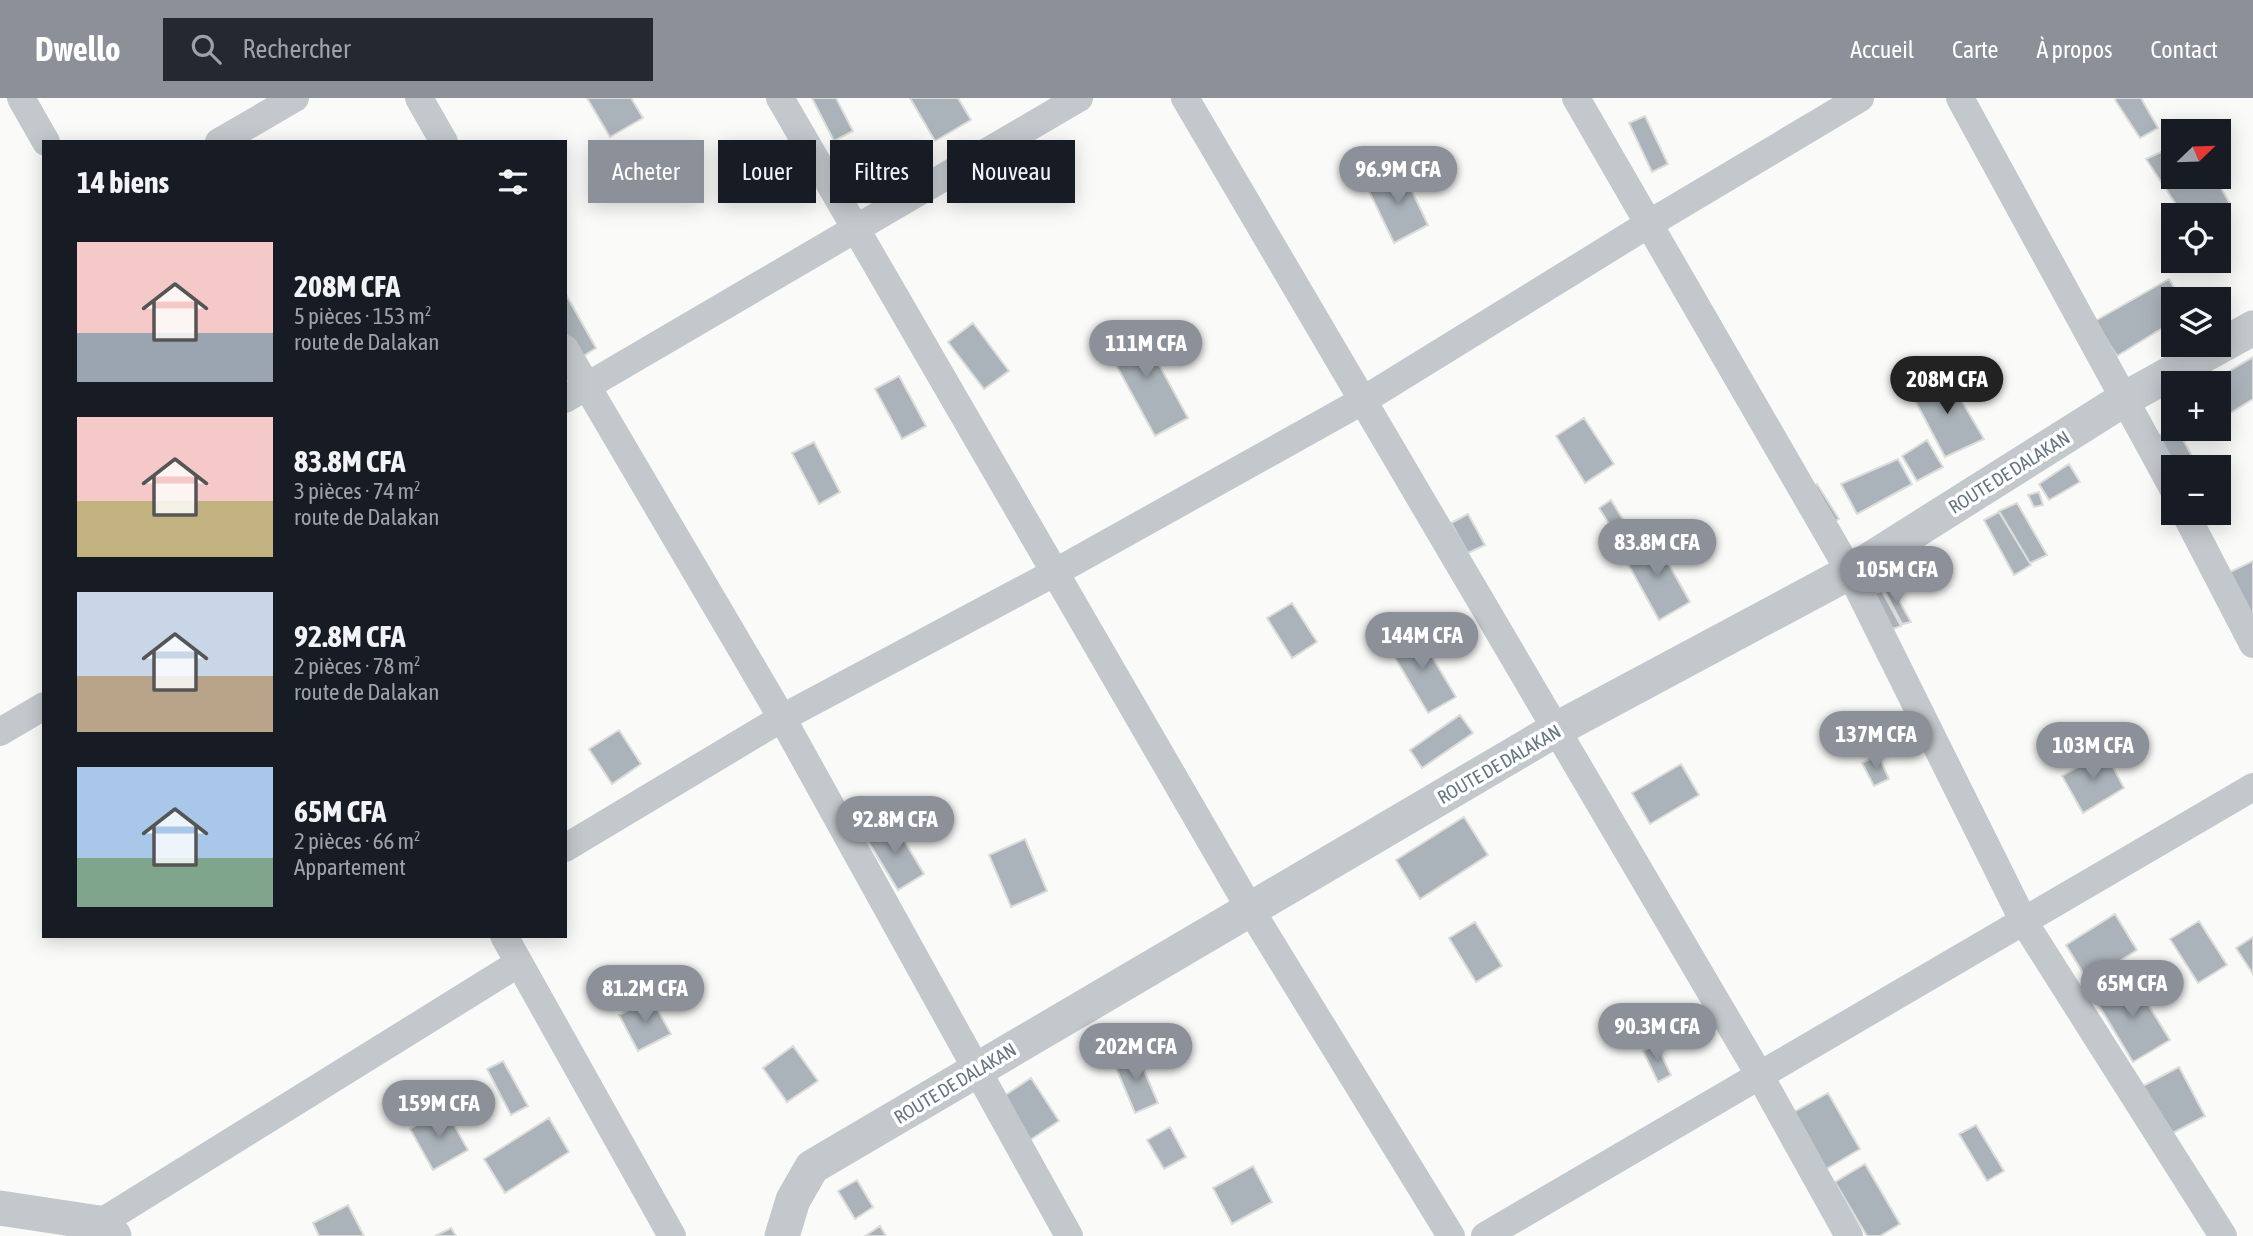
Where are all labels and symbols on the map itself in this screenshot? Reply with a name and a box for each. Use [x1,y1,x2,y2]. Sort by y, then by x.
north arrow [2161,119,2231,189]
pin: 96.9M CFA [1318,146,1478,206]
pin: 111M CFA [1074,320,1218,380]
pin: 208M CFA [1875,356,2019,416]
street label: ROUTE DE DALAKAN [1944,426,2074,518]
pin: 83.8M CFA [1577,519,1737,579]
pin: 105M CFA [1825,546,1969,606]
pin: 144M CFA [1350,612,1494,672]
pin: 137M CFA [1804,712,1948,771]
street label: ROUTE DE DALAKAN [1434,720,1564,808]
pin: 103M CFA [2021,722,2165,782]
pin: 92.8M CFA [815,796,975,856]
pin: 65M CFA [2067,960,2197,1020]
pin: 81.2M CFA [565,965,725,1025]
pin: 90.3M CFA [1577,1004,1737,1063]
pin: 202M CFA [1064,1024,1208,1083]
street label: ROUTE DE DALAKAN [890,1038,1020,1128]
pin: 159M CFA [367,1080,511,1140]

